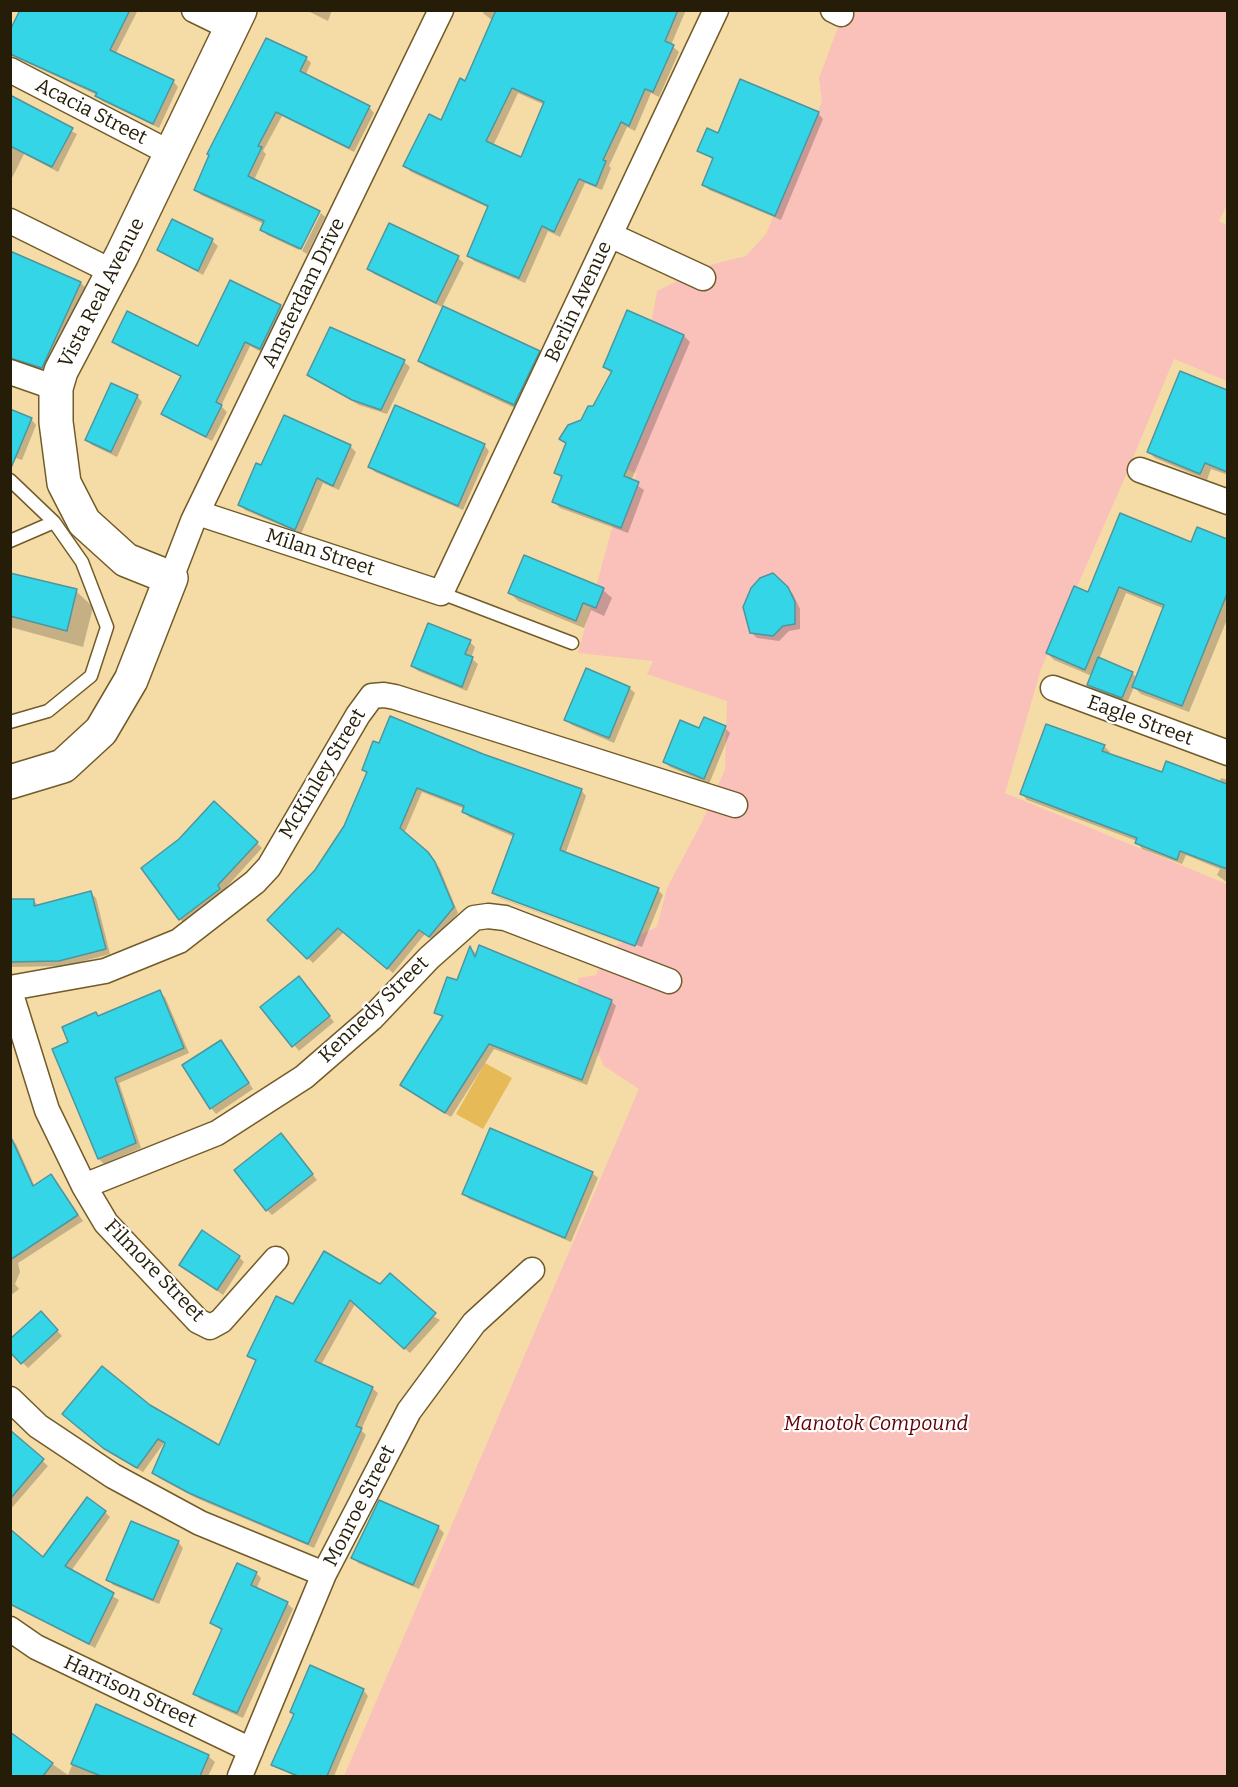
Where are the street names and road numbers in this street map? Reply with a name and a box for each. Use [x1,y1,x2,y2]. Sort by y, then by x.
street label: Acacia Street [31,74,151,150]
street label: Vista Real Avenue [54,214,150,372]
street label: Amsterdam Drive [257,214,351,372]
street label: Berlin Avenue [540,238,618,366]
street label: Milan Street [262,524,378,582]
street label: Eagle Street [1084,691,1196,751]
street label: McKinley Street [275,705,371,843]
street label: Kennedy Street [314,952,434,1068]
street label: Filmore Street [99,1215,209,1327]
street label: Monroe Street [319,1441,401,1571]
street label: Harrison Street [60,1651,200,1733]

